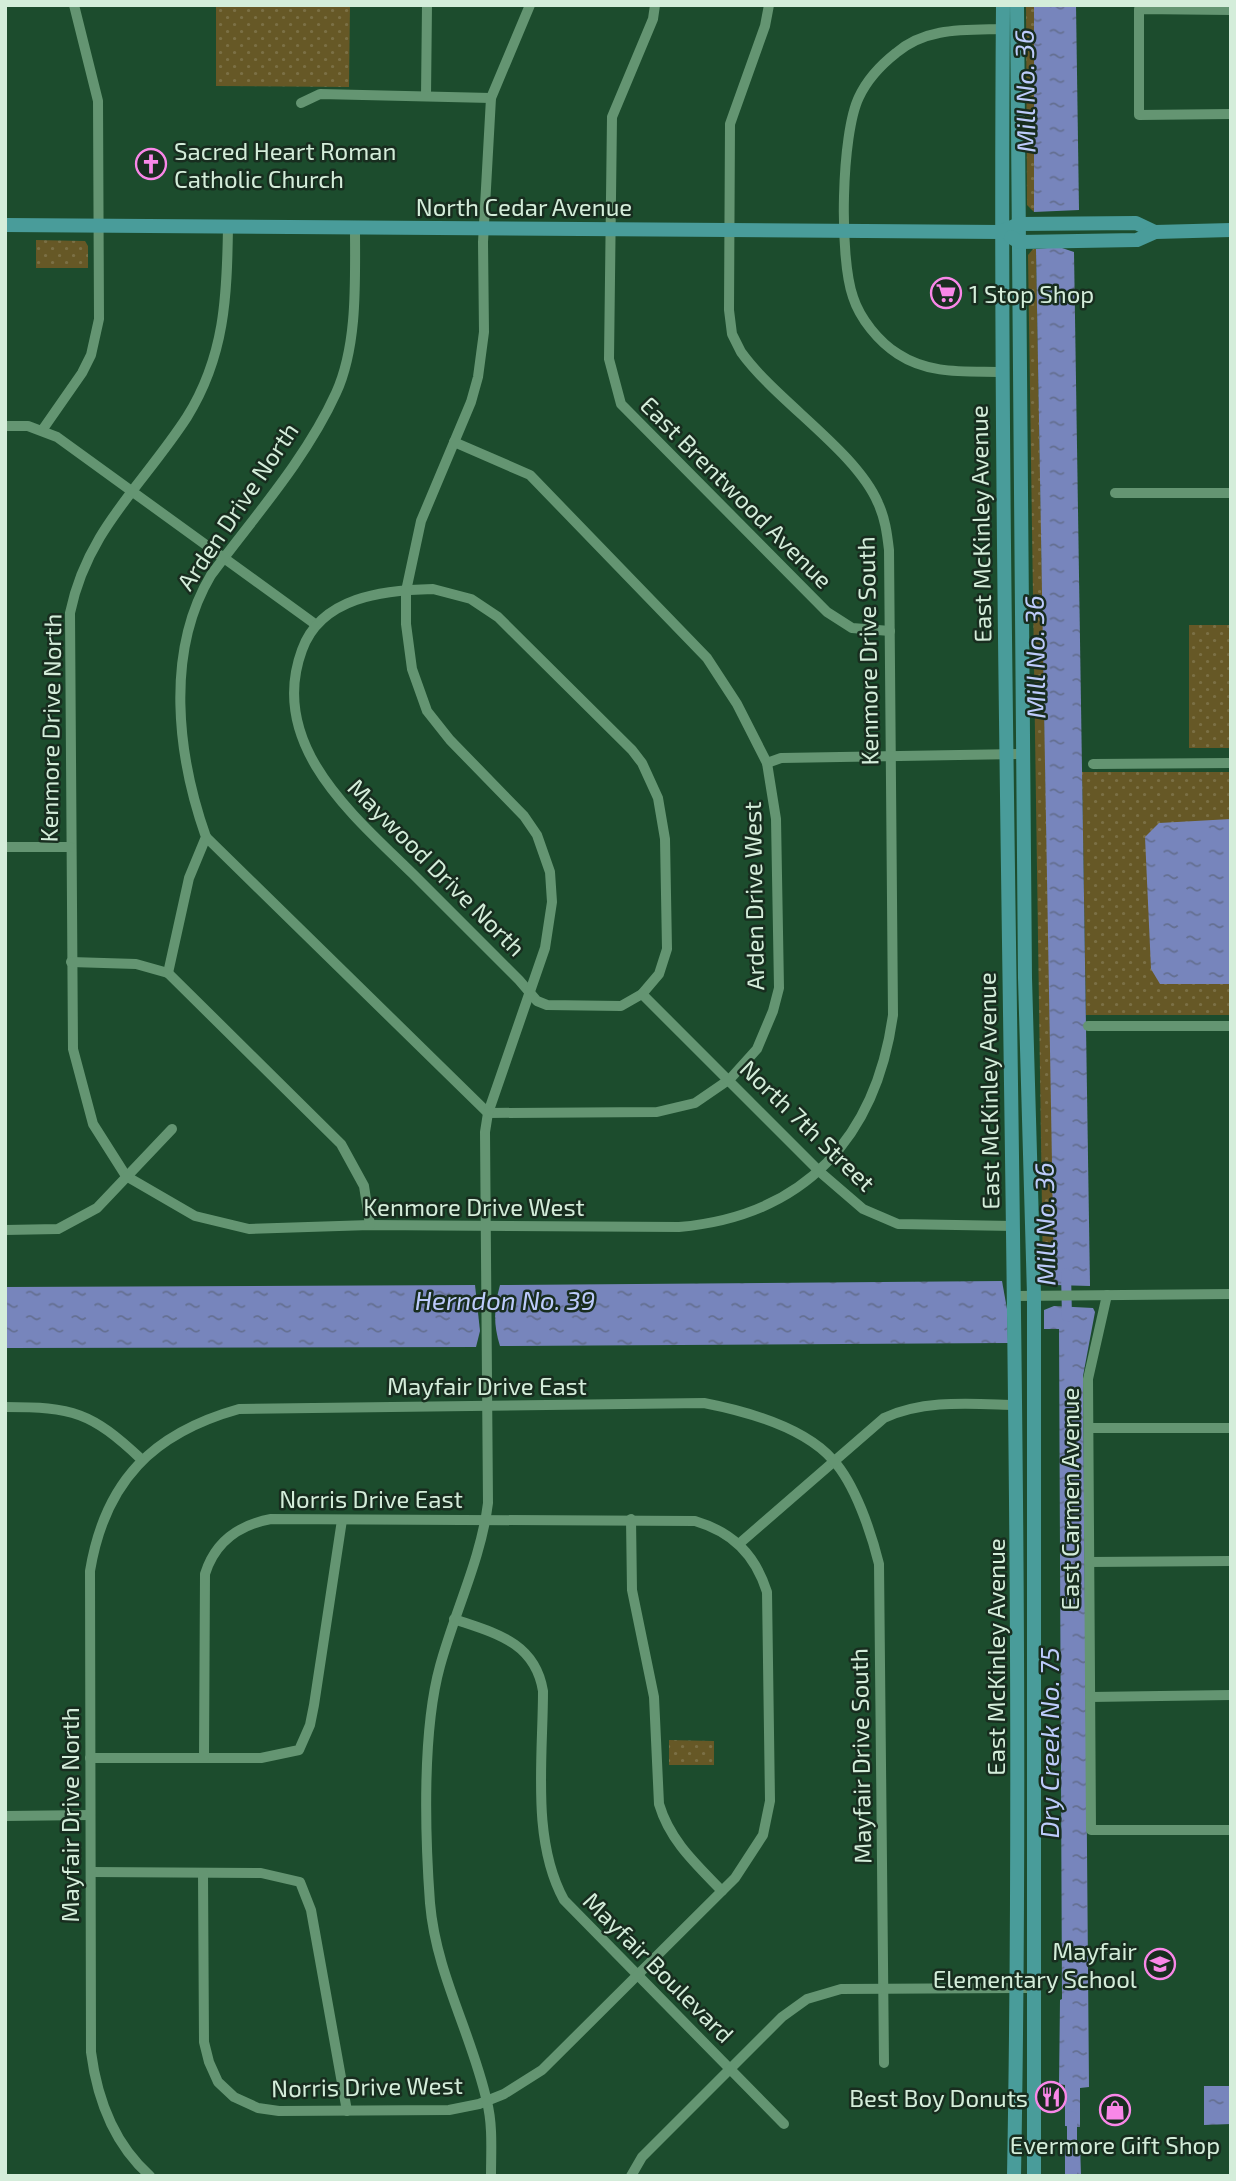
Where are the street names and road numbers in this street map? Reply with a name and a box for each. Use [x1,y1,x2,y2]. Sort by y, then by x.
street label: North Cedar Avenue [416,192,632,221]
street label: East Brentwood Avenue [635,390,839,594]
street label: East McKinley Avenue [963,405,997,643]
street label: Arden Drive North [170,417,304,595]
street label: Kenmore Drive South [851,536,883,766]
street label: Kenmore Drive North [34,614,66,842]
street label: Maywood Drive North [342,772,532,962]
street label: Arden Drive West [737,801,769,991]
street label: East McKinley Avenue [971,972,1005,1210]
street label: North 7th Street [735,1053,881,1197]
street label: Kenmore Drive West [363,1192,585,1221]
street label: Mayfair Drive East [387,1371,587,1400]
street label: East Carmen Avenue [1055,1388,1084,1610]
street label: Norris Drive East [279,1484,463,1513]
street label: East McKinley Avenue [981,1538,1010,1776]
street label: Mayfair Drive South [844,1648,876,1864]
street label: Mayfair Drive North [55,1707,84,1923]
street label: Mayfair Boulevard [578,1886,740,2048]
street label: Norris Drive West [271,2070,463,2102]

